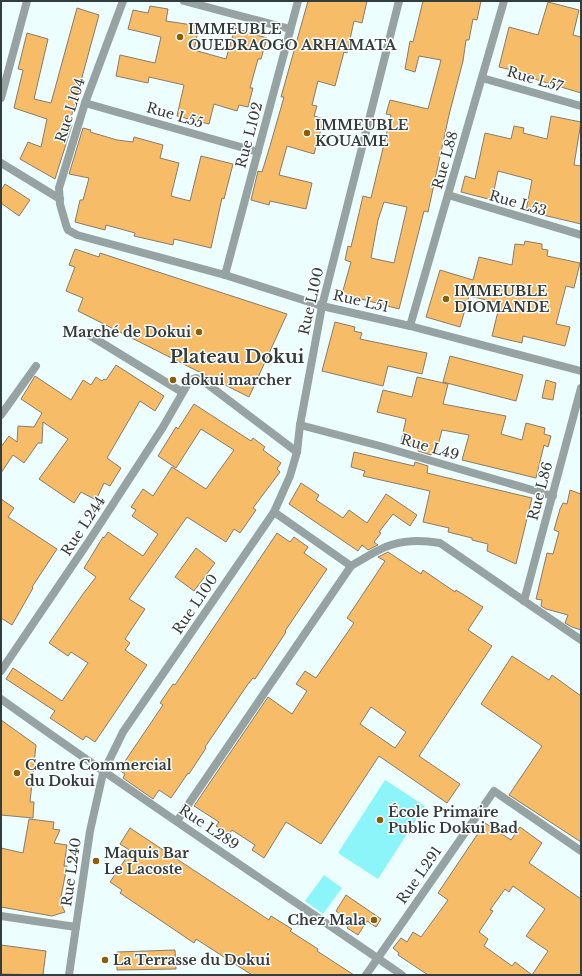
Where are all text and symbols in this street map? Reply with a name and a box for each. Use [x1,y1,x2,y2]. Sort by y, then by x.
place label: IMMEUBLE OUEDRAOGO ARHAMATA [188,20,397,54]
marker: IMMEUBLE OUEDRAOGO ARHAMATA [175,32,185,42]
street label: Rue L57 [505,62,566,96]
street label: Rue L104 [51,75,89,145]
street label: Rue L55 [144,98,206,132]
street label: Rue L102 [232,100,266,170]
place label: IMMEUBLE KOUAME [315,116,409,150]
marker: IMMEUBLE KOUAME [302,128,312,138]
street label: Rue L88 [428,129,462,191]
street label: Rue L53 [487,186,549,220]
street label: Rue L100 [294,265,328,337]
place label: IMMEUBLE DIOMANDE [454,282,550,316]
street label: Rue L51 [331,286,391,316]
marker: IMMEUBLE DIOMANDE [441,294,451,304]
place label: Marché de Dokui [62,323,191,341]
marker: Marché de Dokui [194,327,204,337]
district label: Plateau Dokui [170,346,305,368]
place label: dokui marcher [181,371,291,389]
marker: dokui marcher [168,375,178,385]
street label: Rue L49 [399,430,461,464]
street label: Rue L86 [524,460,556,522]
street label: Rue L244 [57,493,109,559]
street label: Rue L100 [168,570,222,638]
place label: Centre Commercial du Dokui [25,756,172,790]
marker: Centre Commercial du Dokui [12,768,22,778]
street label: Rue L289 [175,800,243,854]
place label: École Primaire Public Dokui Bad [388,803,518,837]
marker: École Primaire Public Dokui Bad [375,815,385,825]
street label: Rue L240 [57,836,85,908]
street label: Rue L291 [393,843,445,907]
place label: Maquis Bar Le Lacoste [104,844,189,878]
marker: Maquis Bar Le Lacoste [91,856,101,866]
place label: Chez Mala [288,911,366,929]
marker: Chez Mala [369,915,379,925]
place label: La Terrasse du Dokui [113,951,270,969]
marker: La Terrasse du Dokui [100,955,110,965]

